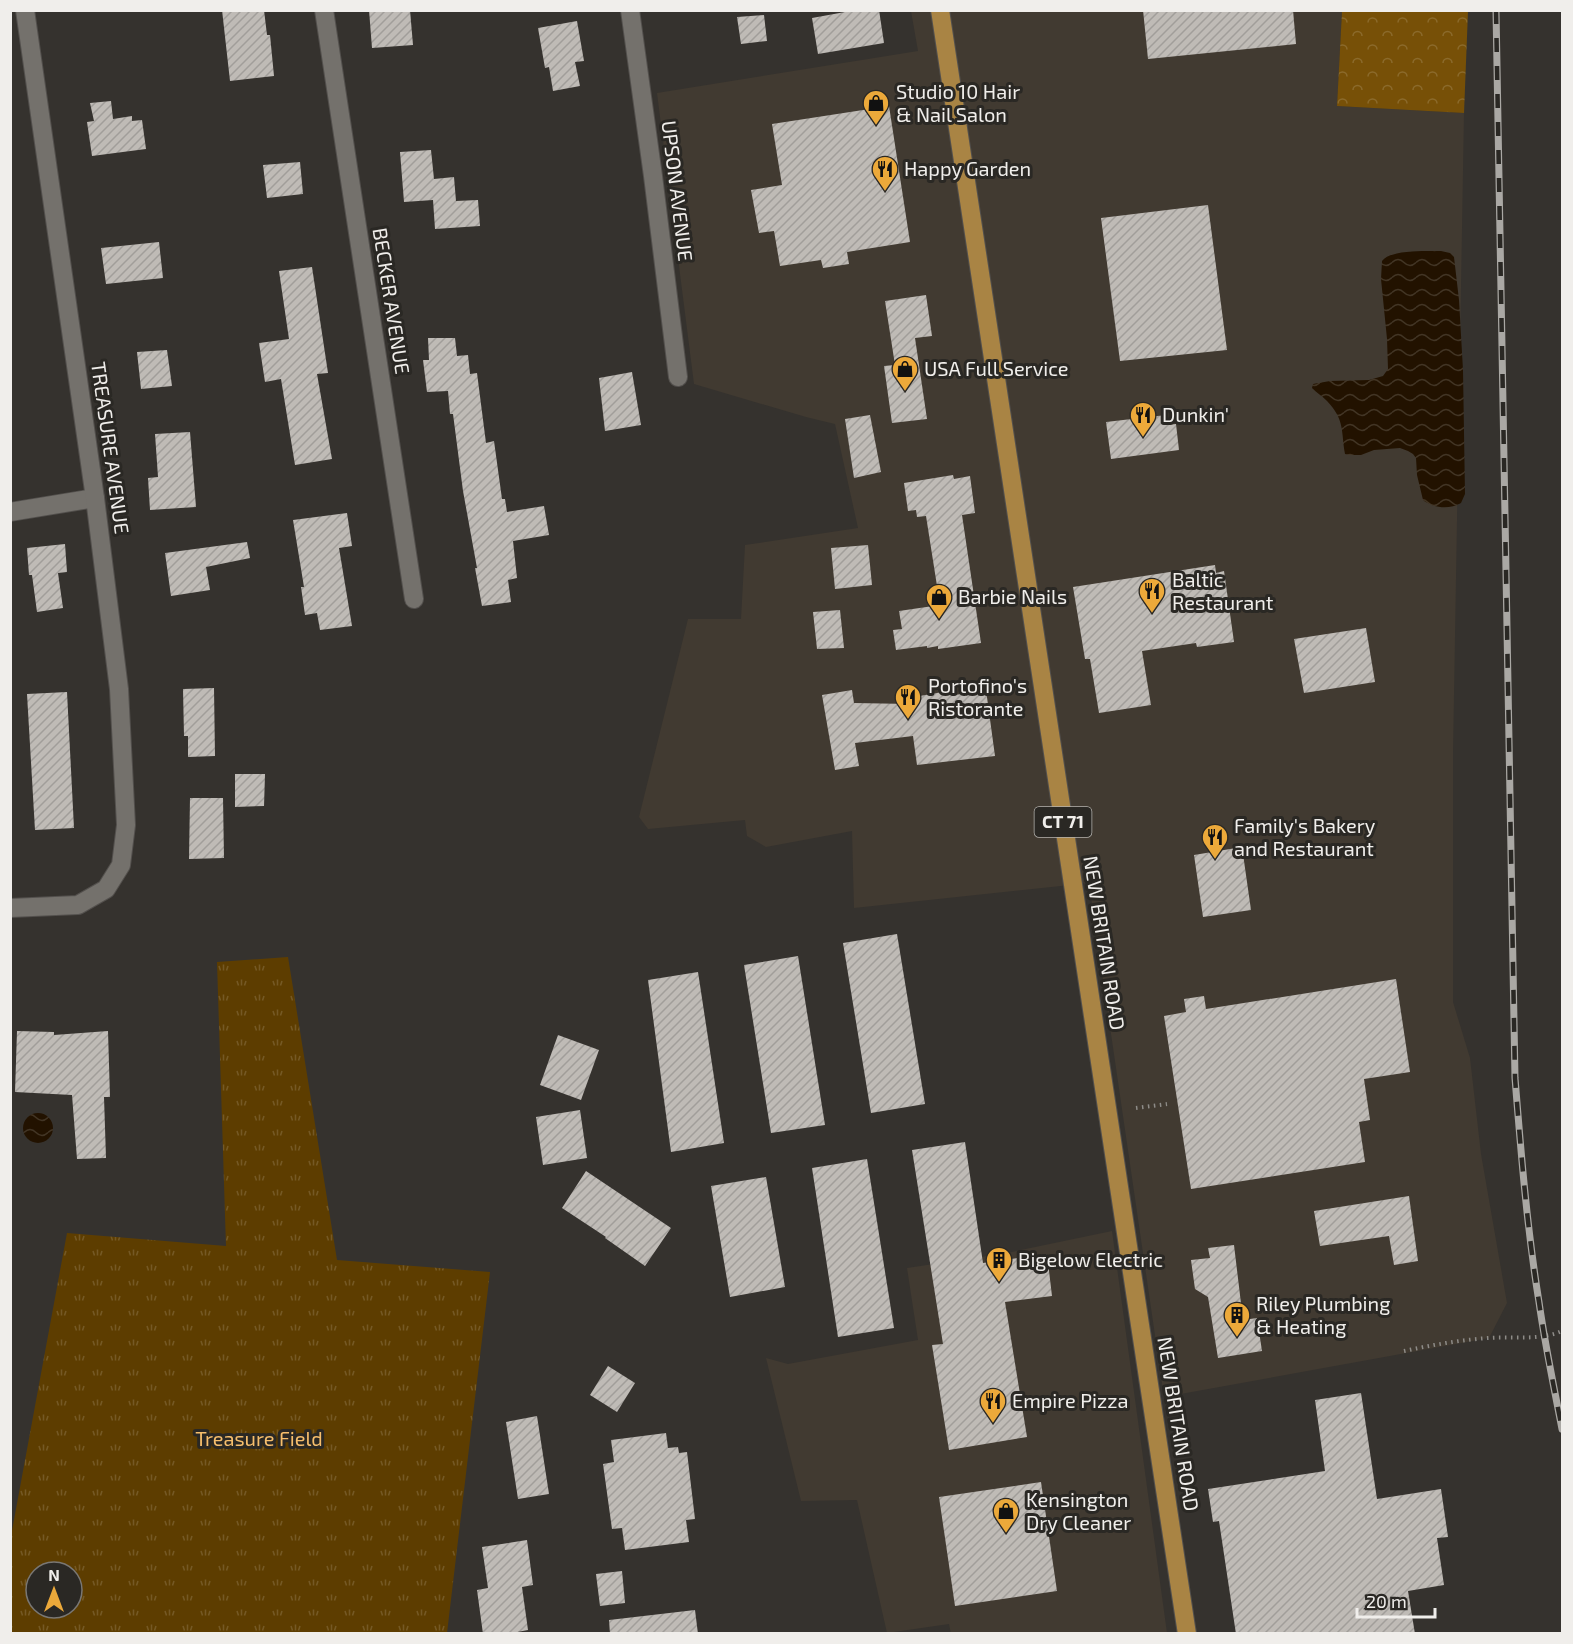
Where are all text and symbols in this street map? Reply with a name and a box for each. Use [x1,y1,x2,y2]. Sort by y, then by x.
place label: Studio 10 Hair & Nail Salon [896,79,1020,126]
shop icon: Studio 10 Hair & Nail Salon [861,88,891,126]
street label: UPSON AVENUE [657,119,699,263]
restaurant icon: Happy Garden [870,154,900,192]
place label: Happy Garden [904,156,1031,180]
street label: BECKER AVENUE [369,226,415,376]
shop icon: USA Full Service [890,354,920,392]
place label: USA Full Service [924,356,1069,380]
street label: TREASURE AVENUE [87,360,135,535]
restaurant icon: Dunkin' [1128,400,1158,438]
place label: Dunkin' [1162,402,1229,426]
place label: Baltic Restaurant [1172,567,1274,614]
restaurant icon: Baltic Restaurant [1137,576,1167,614]
shop icon: Barbie Nails [924,582,954,620]
place label: Barbie Nails [958,584,1067,608]
place label: Portofino's Ristorante [928,673,1027,720]
restaurant icon: Portofino's Ristorante [893,682,923,720]
road number: CT 71 [1034,807,1092,837]
place label: Family's Bakery and Restaurant [1234,813,1376,860]
restaurant icon: Family's Bakery and Restaurant [1200,822,1230,860]
street label: NEW BRITAIN ROAD [1079,854,1131,1032]
building icon: Bigelow Electric [984,1245,1014,1283]
place label: Bigelow Electric [1018,1247,1163,1271]
place label: Riley Plumbing & Heating [1256,1291,1390,1338]
building icon: Riley Plumbing & Heating [1222,1300,1252,1338]
street label: NEW BRITAIN ROAD [1153,1335,1205,1513]
restaurant icon: Empire Pizza [978,1386,1008,1424]
place label: Empire Pizza [1012,1388,1128,1412]
park label: Treasure Field [195,1426,323,1450]
place label: Kensington Dry Cleaner [1026,1487,1131,1534]
shop icon: Kensington Dry Cleaner [991,1496,1021,1534]
north arrow [24,1560,84,1620]
text: N [48,1565,60,1584]
scale bar [1357,1581,1435,1619]
text: 20 m [1366,1590,1407,1612]

